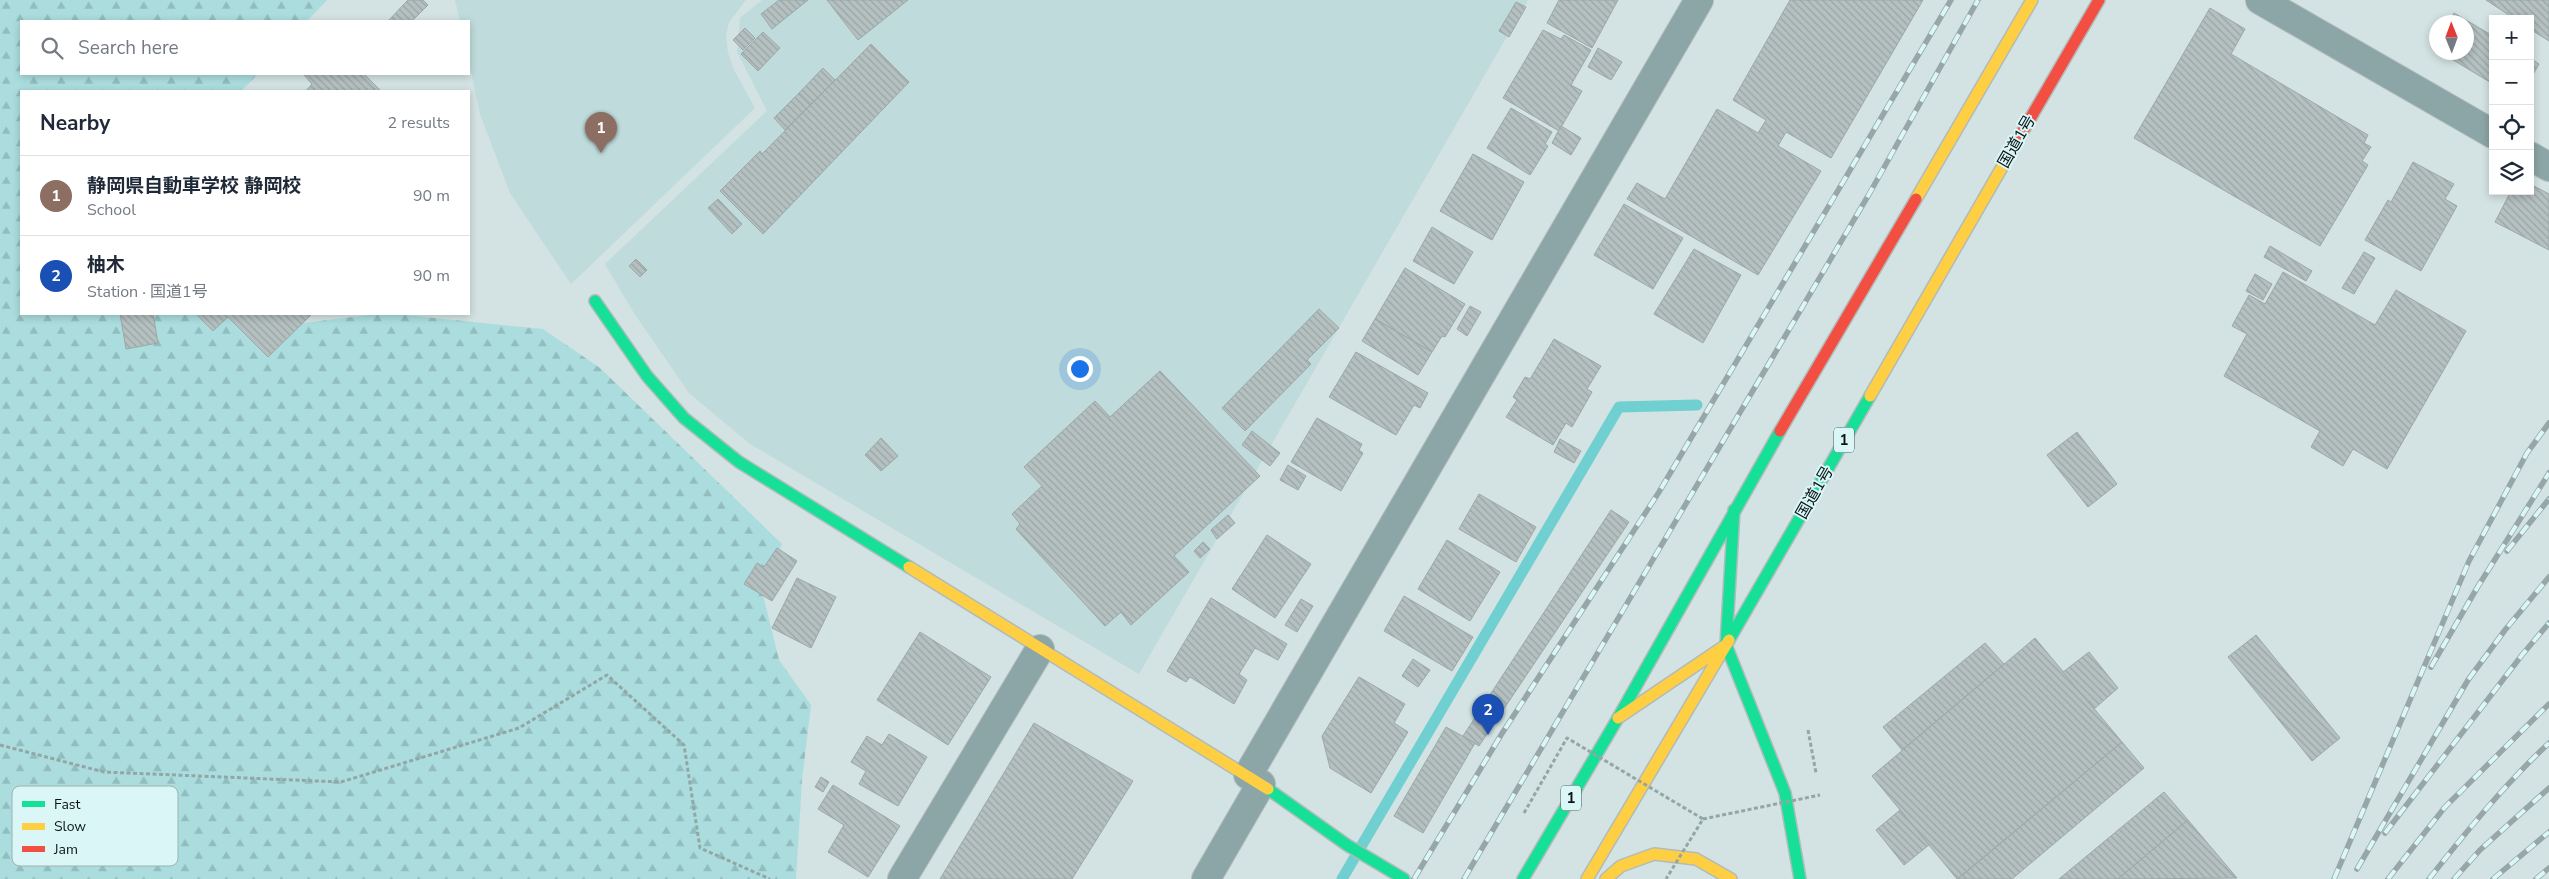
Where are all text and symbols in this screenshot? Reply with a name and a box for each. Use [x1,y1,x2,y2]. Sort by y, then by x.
north arrow [2429,15,2474,60]
map controls [2489,15,2534,195]
button: + [2489,15,2534,60]
search box [20,20,470,75]
icon: search [38,34,66,62]
text: Search here [78,35,179,61]
button: − [2489,60,2534,105]
button: locate [2489,105,2534,150]
text: Nearby [40,109,110,137]
street label: 国道1号 [1993,111,2041,172]
text: 2 results [388,112,450,134]
pin: 1 [585,112,617,153]
button: layers [2489,150,2534,195]
text: 静岡県自動車学校 静岡校 [87,173,301,199]
text: 1 [51,185,61,207]
text: 90 m [413,185,450,207]
text: School [87,199,136,221]
text: 柚木 [87,252,125,278]
text: 2 [51,265,61,287]
text: 90 m [413,265,450,287]
text: Station · 国道1号 [87,281,208,303]
your location [1067,356,1093,382]
road number: 1 [1834,428,1854,452]
street label: 国道1号 [1791,462,1839,523]
pin: 2 [1472,694,1504,735]
legend [12,786,178,866]
road number: 1 [1561,786,1581,810]
text: Fast [54,795,80,814]
text: Slow [54,817,86,836]
text: Jam [53,840,78,859]

